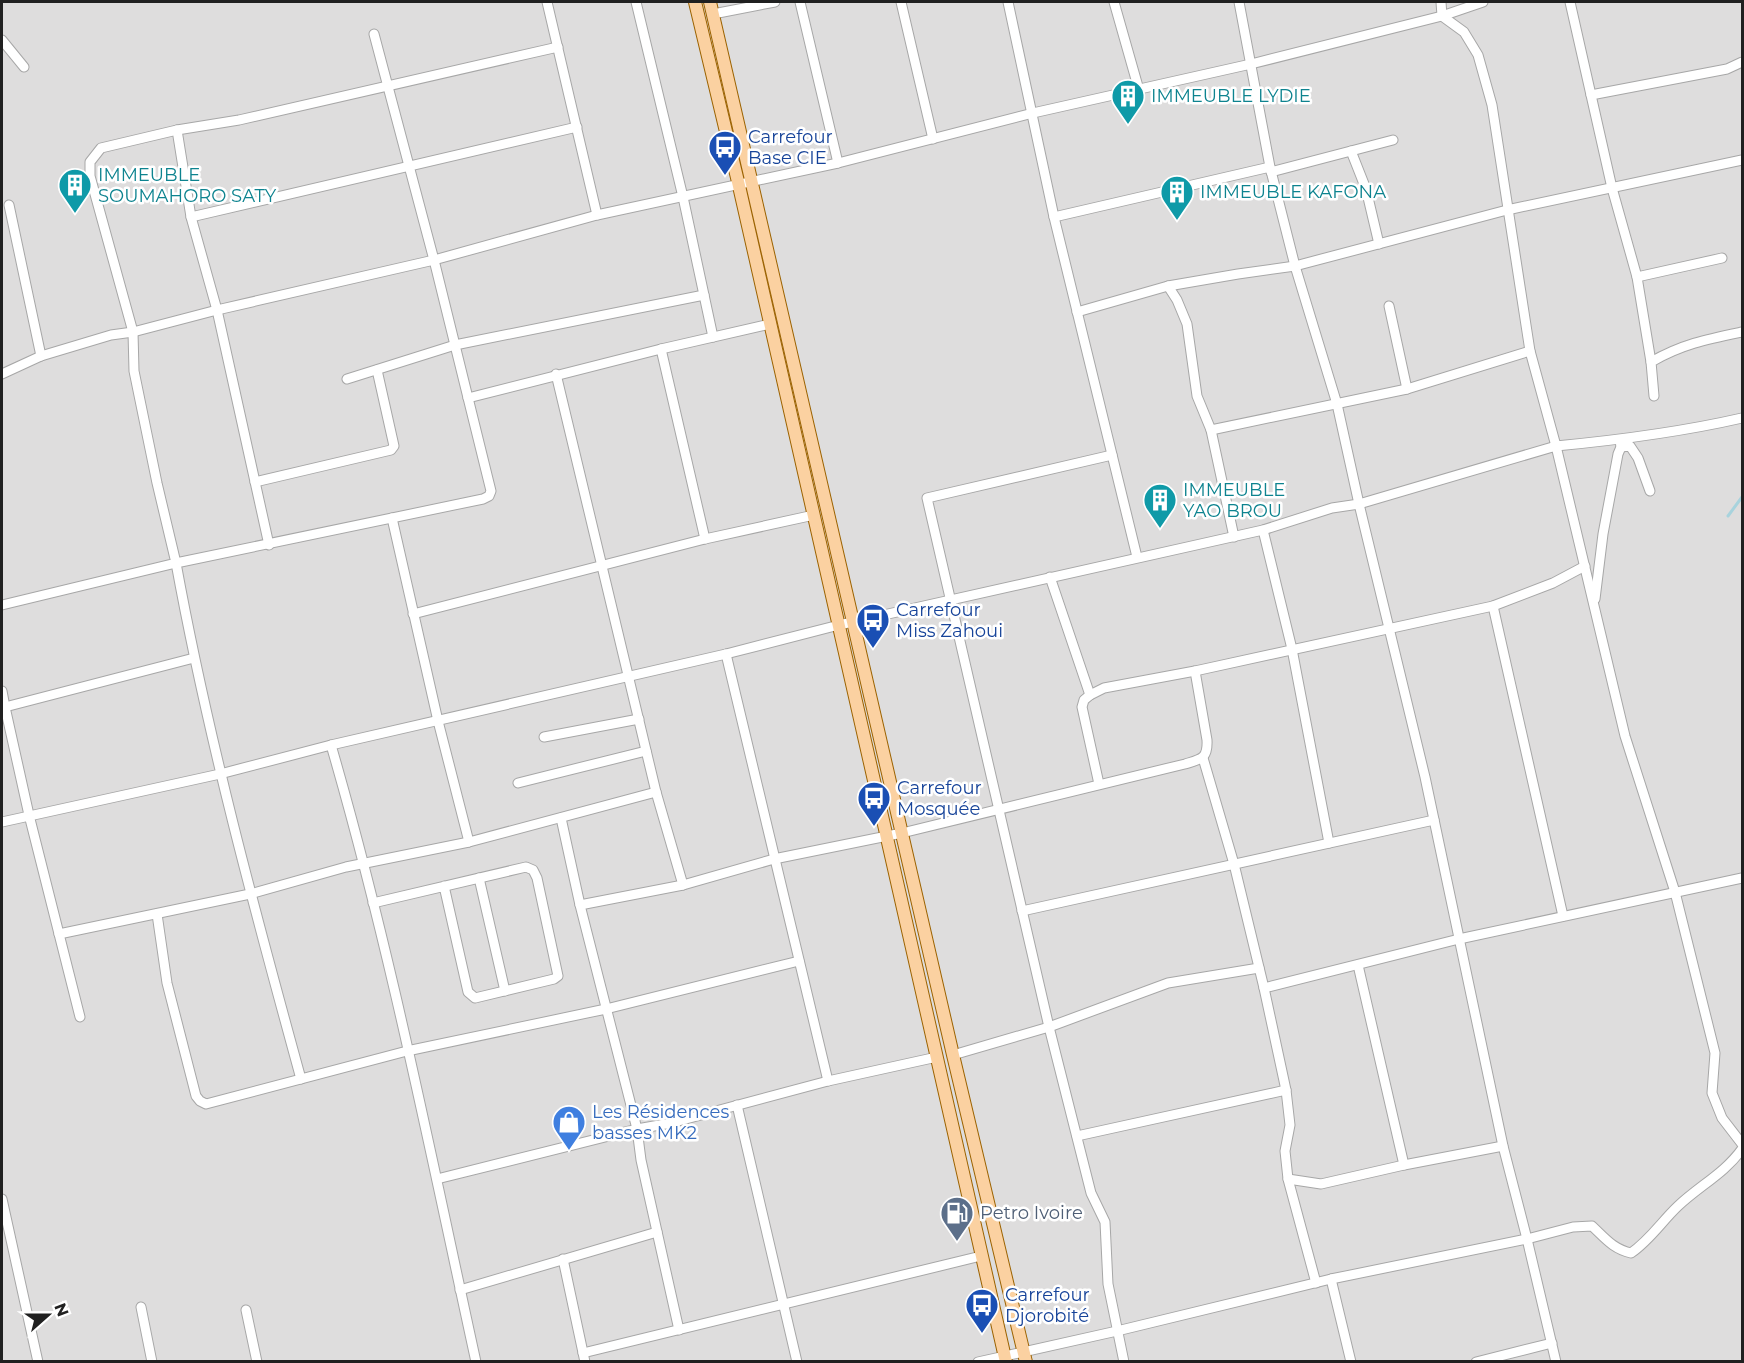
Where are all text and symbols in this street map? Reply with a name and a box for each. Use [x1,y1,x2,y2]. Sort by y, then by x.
building icon: IMMEUBLE LYDIE [1110,78,1146,125]
place label: IMMEUBLE LYDIE [1151,85,1311,107]
place label: Carrefour Base CIE [748,126,833,169]
bus stop icon: Carrefour Base CIE [707,129,743,176]
place label: IMMEUBLE SOUMAHORO SATY [98,164,277,207]
building icon: IMMEUBLE SOUMAHORO SATY [57,167,93,214]
building icon: IMMEUBLE KAFONA [1159,174,1195,221]
place label: IMMEUBLE KAFONA [1200,181,1386,203]
place label: IMMEUBLE YAO BROU [1183,479,1285,522]
building icon: IMMEUBLE YAO BROU [1142,482,1178,529]
place label: Carrefour Miss Zahoui [896,599,1003,642]
bus stop icon: Carrefour Miss Zahoui [855,602,891,649]
place label: Carrefour Mosquée [897,777,982,820]
bus stop icon: Carrefour Mosquée [856,780,892,827]
place label: Les Résidences basses MK2 [592,1101,729,1144]
shop icon: Les Résidences basses MK2 [551,1104,587,1151]
fuel station icon: Petro Ivoire [939,1195,975,1242]
place label: Petro Ivoire [980,1202,1083,1224]
place label: Carrefour Djorobité [1005,1284,1090,1327]
north arrow [18,1285,78,1345]
bus stop icon: Carrefour Djorobité [964,1287,1000,1334]
text: N [50,1300,73,1319]

